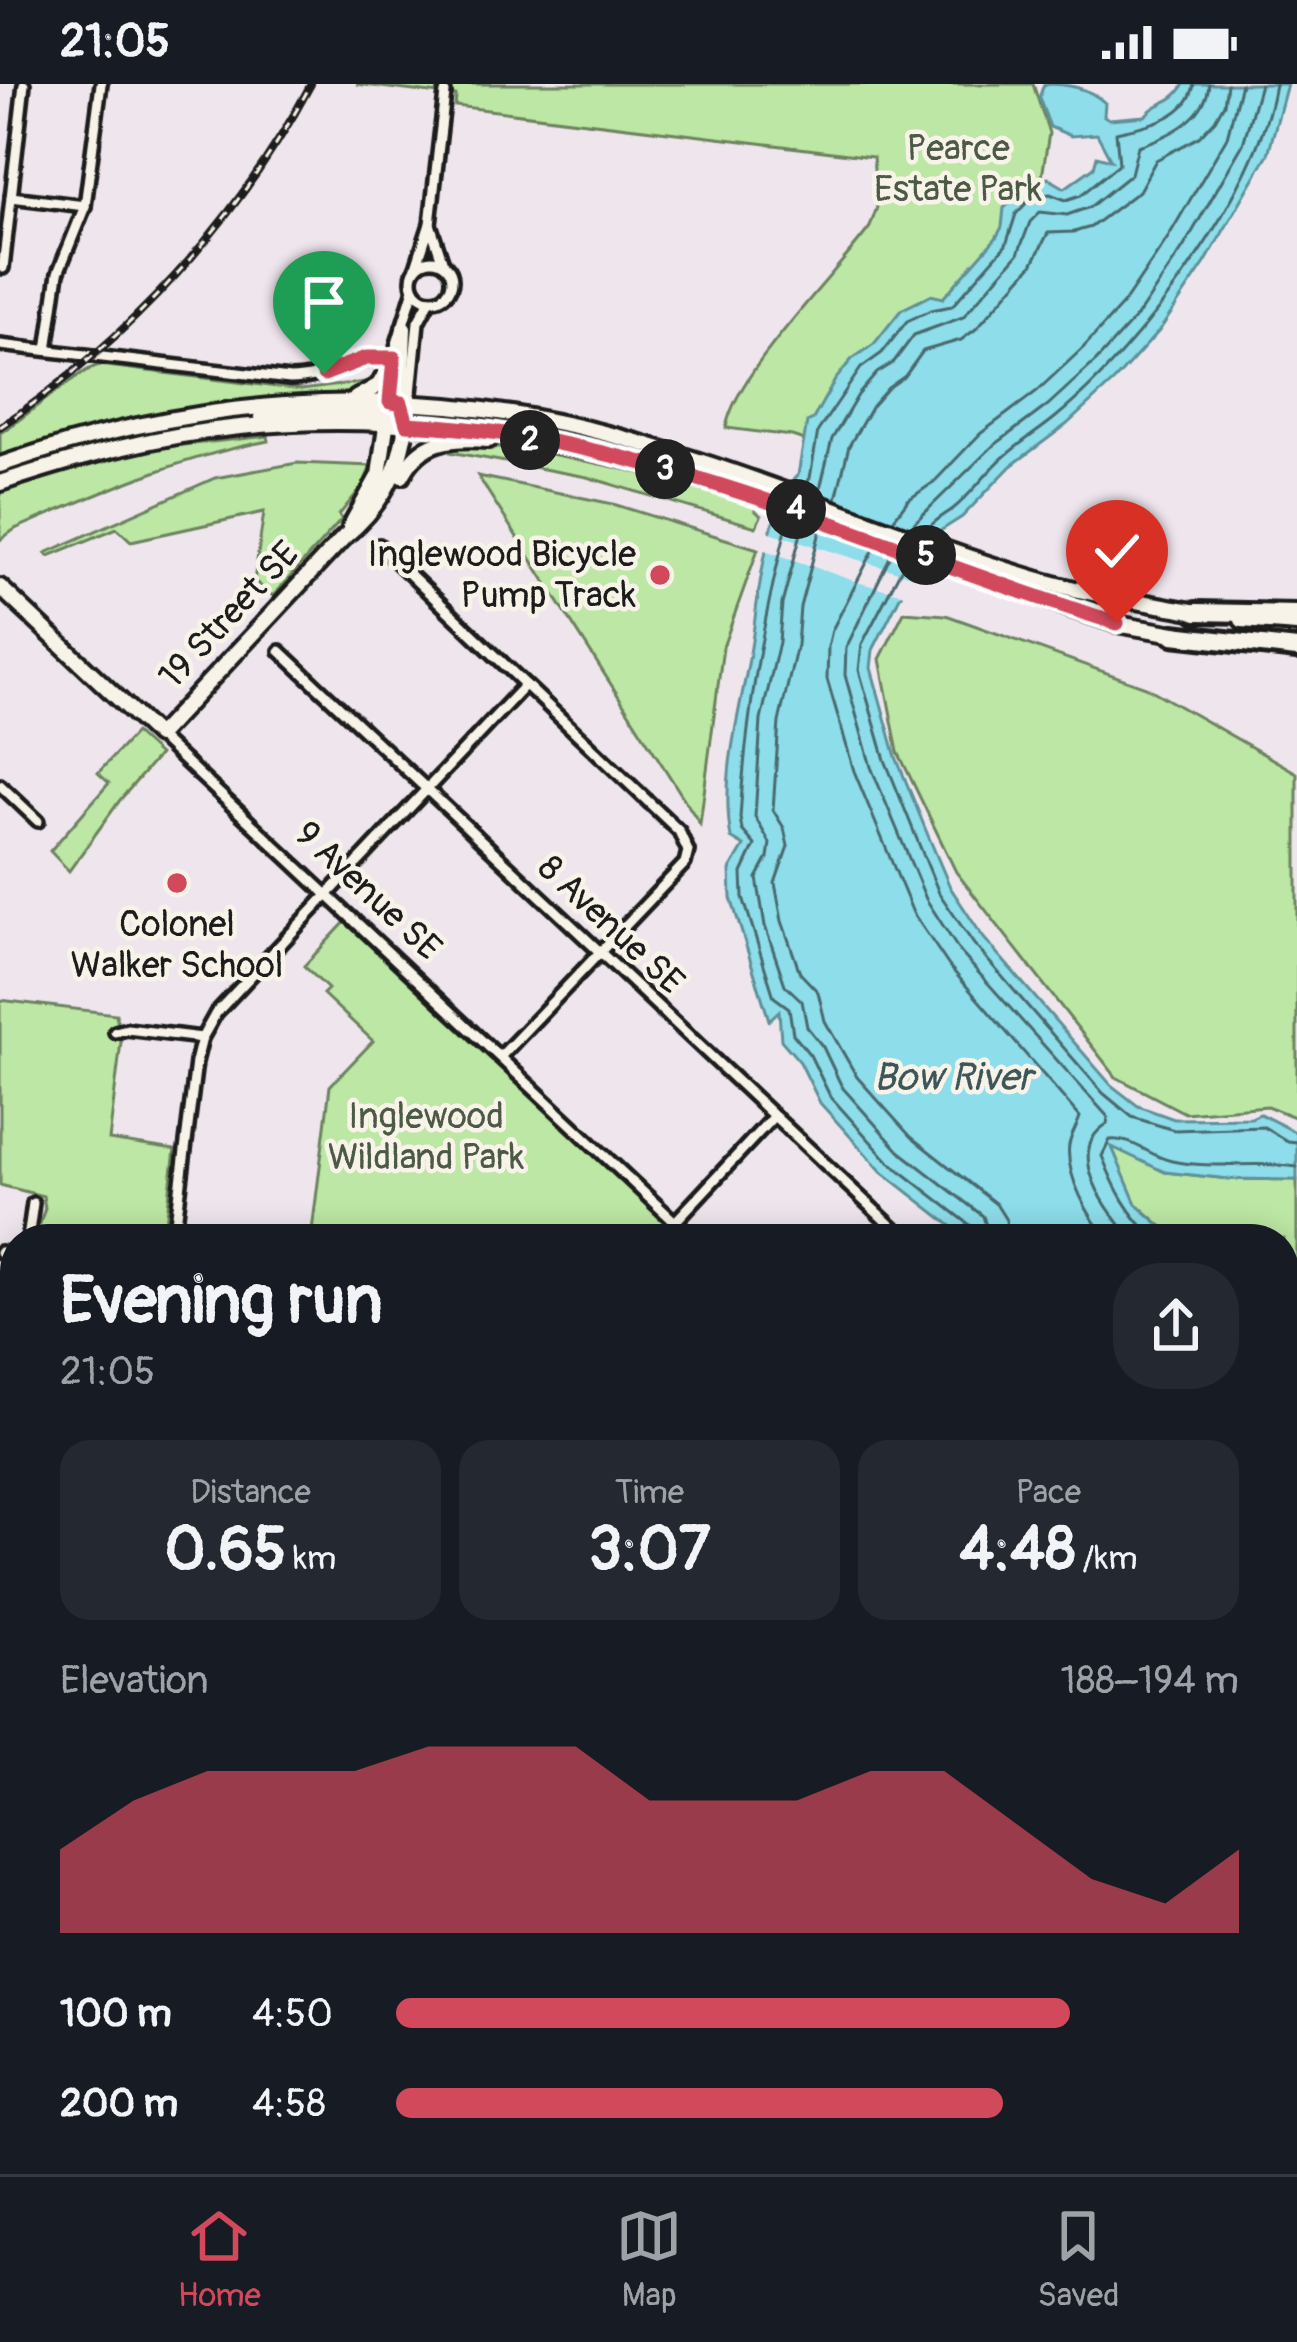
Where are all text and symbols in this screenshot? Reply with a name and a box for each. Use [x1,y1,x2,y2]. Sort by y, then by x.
text: 21:05 [60,14,170,70]
park label: Pearce Estate Park [874,126,1042,212]
pin [273,251,375,374]
icon: arrive [291,269,357,335]
pin: 2 [500,410,560,470]
text: 2 [521,419,539,460]
pin: 3 [635,439,695,499]
text: 3 [656,448,674,489]
pin: 4 [766,479,826,539]
text: 4 [786,488,806,529]
pin [1066,500,1168,623]
icon: check [1084,518,1150,584]
pin: 5 [896,525,956,585]
street label: 19 Street SE [149,532,309,698]
place label: Inglewood Bicycle Pump Track [368,532,636,618]
text: 5 [917,534,935,575]
marker: Inglewood Bicycle Pump Track [647,562,673,588]
street label: 9 Avenue SE [285,812,451,970]
street label: 8 Avenue SE [528,846,694,1004]
marker: Colonel Walker School [164,870,190,896]
place label: Colonel Walker School [71,902,283,988]
water label: Bow River [874,1053,1037,1102]
park label: Inglewood Wildland Park [328,1094,524,1180]
text: Evening run [60,1260,383,1343]
button: share [1113,1263,1239,1389]
text: 21:05 [60,1347,155,1396]
text: Distance [190,1472,311,1513]
text: Time [615,1472,684,1513]
text: Pace [1016,1472,1081,1513]
text: 0.65 [165,1513,286,1588]
text: 3:07 [588,1513,711,1588]
text: 4:48 [960,1513,1075,1588]
text: km [286,1538,336,1579]
text: /km [1075,1538,1137,1579]
text: Elevation [60,1656,209,1705]
text: 188–194 m [1060,1656,1239,1705]
text: 100 m [60,1989,172,2038]
text: 4:50 [252,1989,333,2038]
text: 200 m [60,2079,178,2128]
text: 4:58 [252,2079,326,2128]
tab: Home [178,2203,261,2316]
tab: Map [616,2203,682,2316]
tab: Saved [1037,2203,1119,2316]

